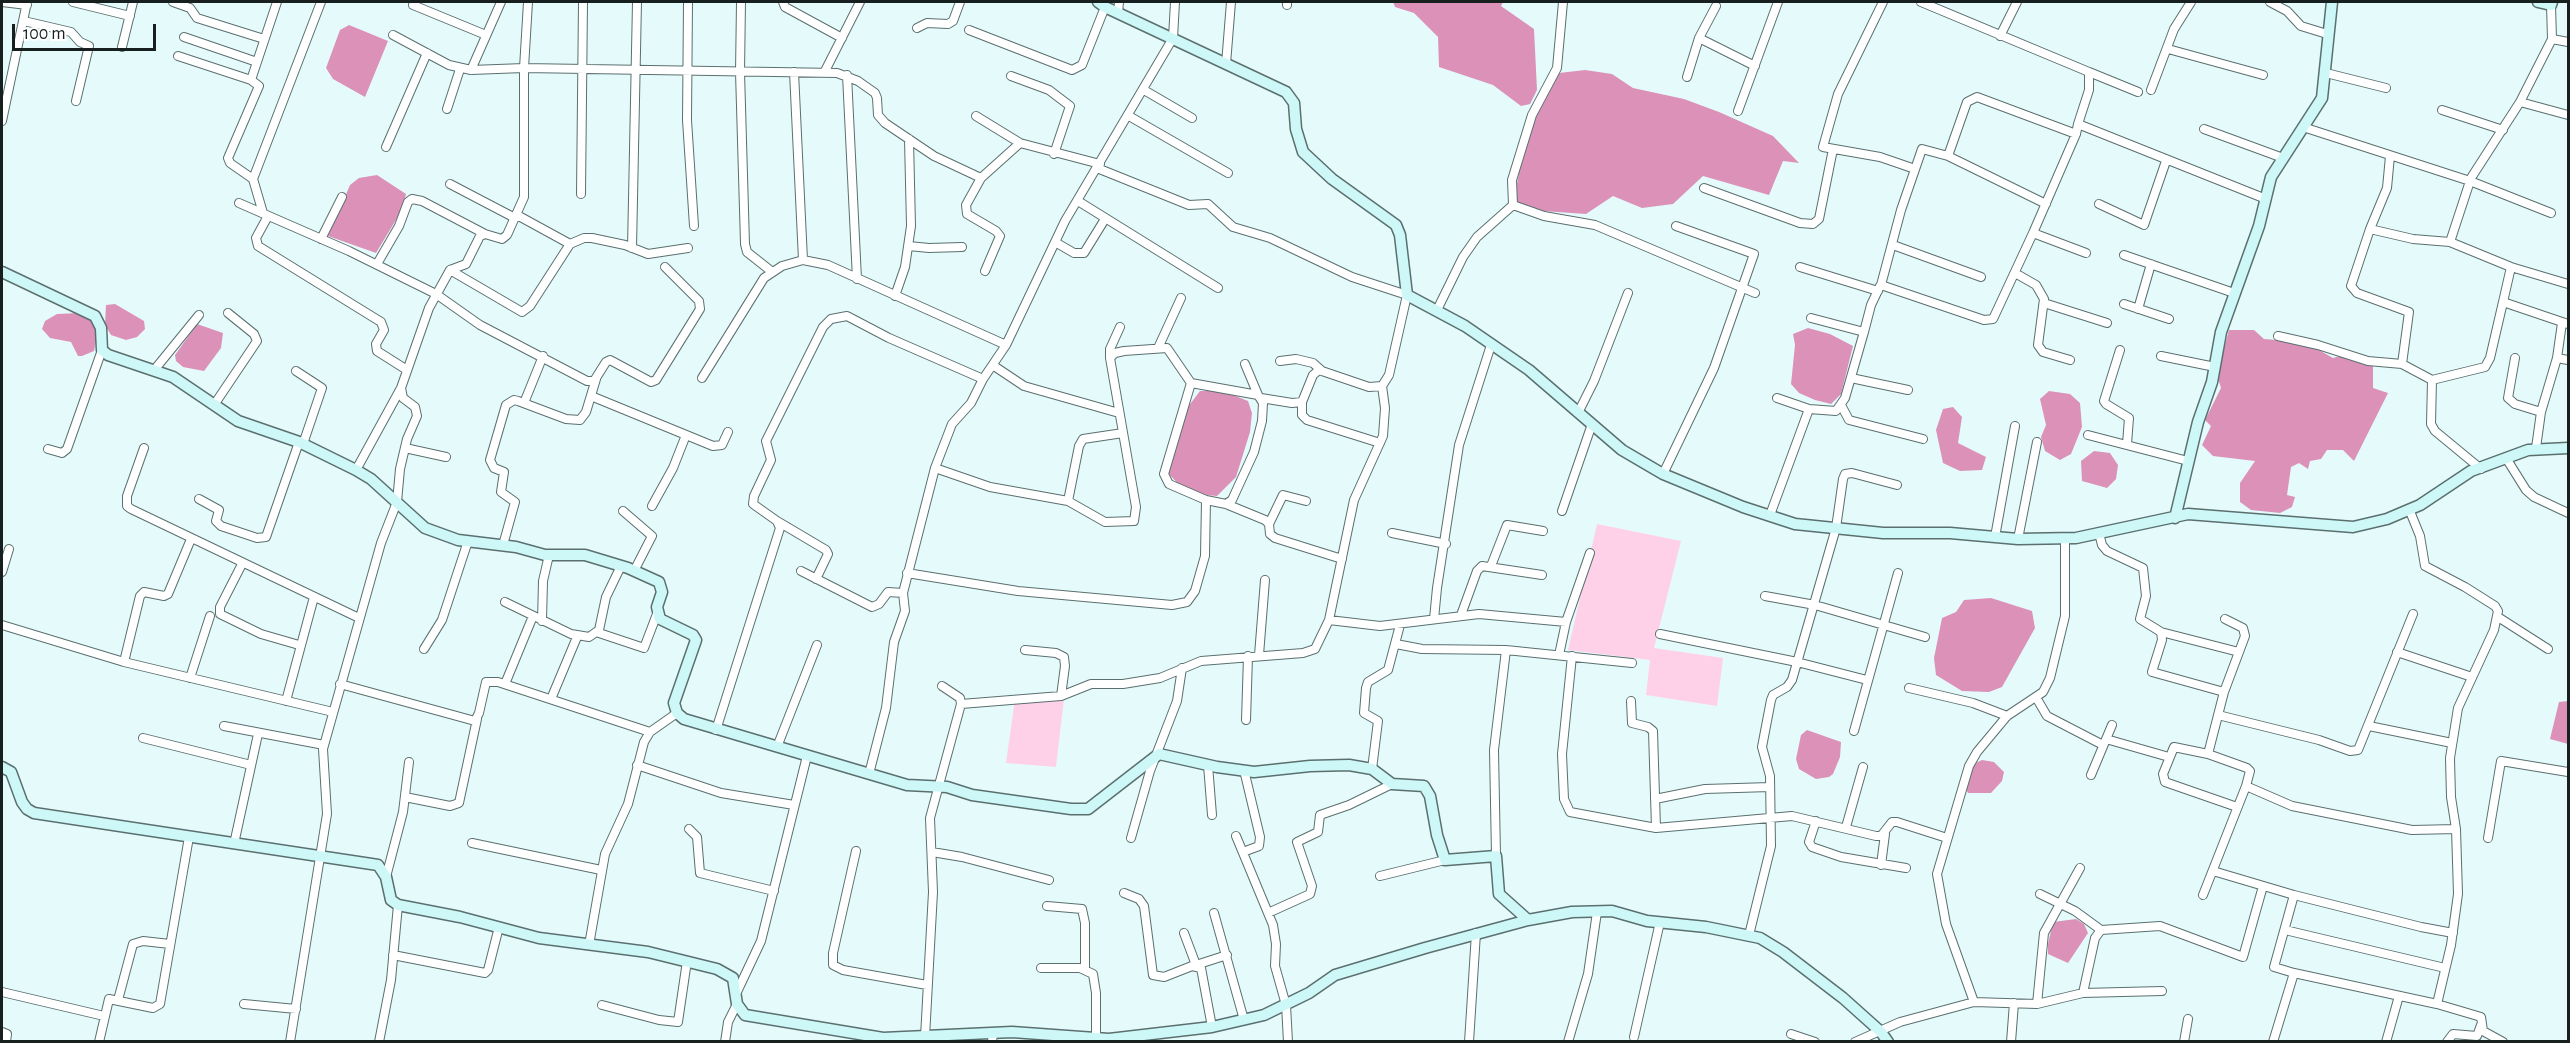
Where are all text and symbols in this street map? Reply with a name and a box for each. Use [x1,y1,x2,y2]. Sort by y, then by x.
scale bar [15,12,159,50]
text: 100 m [23,25,66,43]

